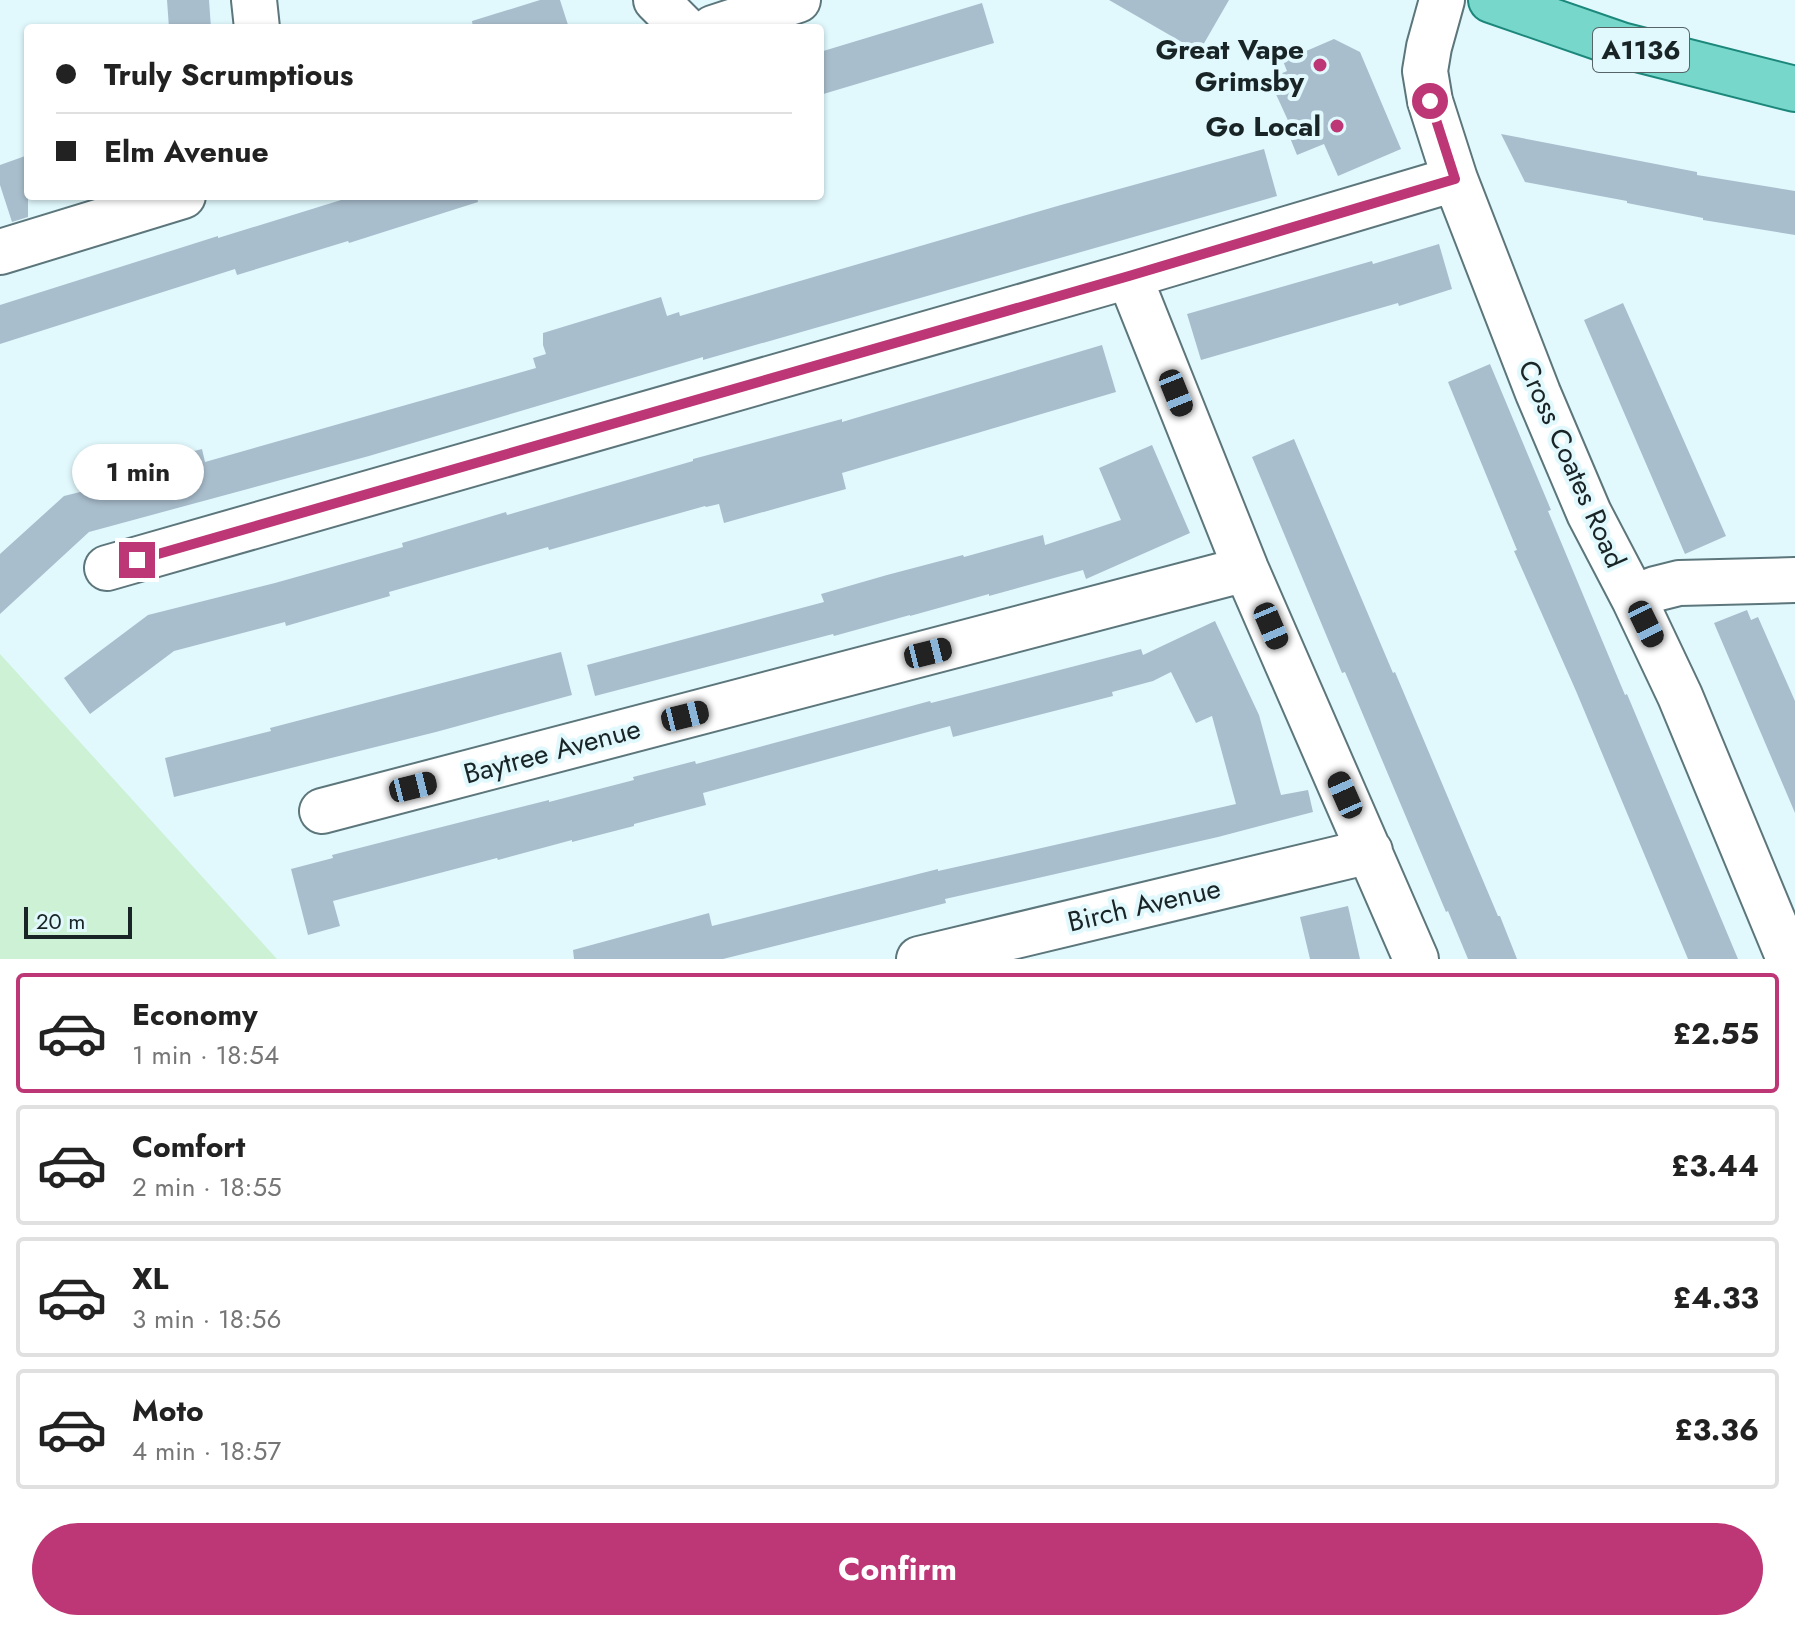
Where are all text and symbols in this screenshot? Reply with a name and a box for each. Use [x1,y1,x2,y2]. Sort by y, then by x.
road number: A1136 [1593,28,1689,72]
place label: Great Vape Grimsby [1155,29,1304,102]
text: Truly Scrumptious [104,53,353,96]
marker: Great Vape Grimsby [1311,56,1329,74]
route start [1412,83,1448,119]
place label: Go Local [1205,106,1321,147]
marker: Go Local [1328,117,1346,135]
text: Elm Avenue [104,130,269,173]
street label: Cross Coates Road [1508,353,1636,575]
car [1156,366,1196,420]
callout: 1 min [71,444,203,500]
text: 1 min [106,453,170,491]
route end [119,542,155,578]
car [1625,597,1667,651]
car [1251,599,1291,653]
car [902,636,954,670]
car [659,699,711,733]
street label: Baytree Avenue [459,708,645,794]
car [1324,768,1366,822]
car [387,770,439,804]
street label: Birch Avenue [1063,868,1225,942]
scale bar [24,903,132,939]
text: 20 m [36,905,85,937]
text: Economy [132,993,258,1036]
icon: car [36,997,108,1069]
text: £2.55 [1673,1012,1759,1055]
text: 1 min · 18:54 [132,1036,279,1074]
text: Comfort [132,1125,245,1168]
icon: car [36,1129,108,1201]
text: £3.44 [1671,1144,1759,1187]
text: 2 min · 18:55 [132,1168,282,1206]
text: XL [132,1257,168,1300]
icon: car [36,1261,108,1333]
text: £4.33 [1673,1276,1759,1319]
text: 3 min · 18:56 [132,1300,281,1338]
text: Moto [132,1389,204,1432]
icon: car [36,1393,108,1465]
text: £3.36 [1674,1408,1759,1451]
text: 4 min · 18:57 [132,1432,281,1470]
button: Confirm [32,1523,1763,1615]

